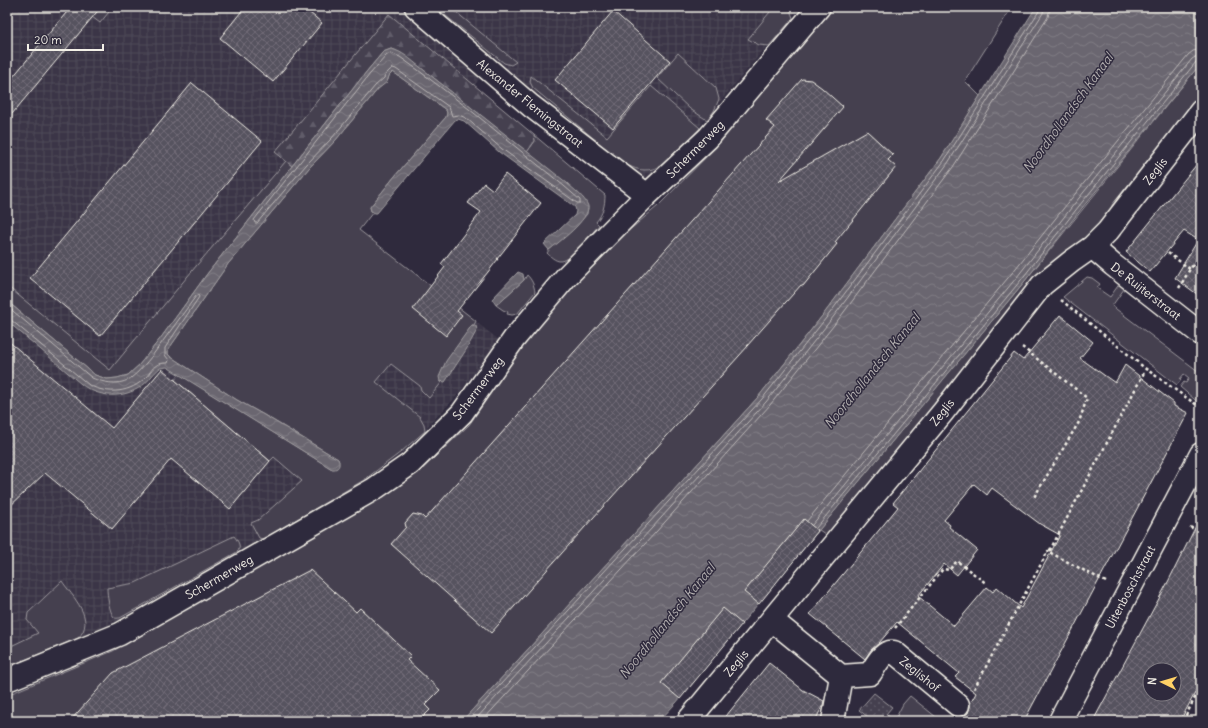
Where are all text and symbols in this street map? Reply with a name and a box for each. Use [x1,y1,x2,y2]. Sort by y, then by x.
scale bar [28,26,103,52]
text: 20 m [34,32,62,47]
water label: Noordhollandsch Kanaal [1019,48,1118,176]
street label: Alexander Flemingstraat [474,56,586,150]
street label: Schermerweg [663,117,727,181]
street label: Zeglis [1140,154,1170,188]
street label: De Ruijterstraat [1108,259,1184,323]
water label: Noordhollandsch Kanaal [820,308,925,432]
street label: Schermerweg [449,353,507,423]
street label: Zeglis [927,395,957,429]
street label: Uitenboschstraat [1102,543,1158,631]
street label: Schermerweg [183,552,255,602]
water label: Noordhollandsch Kanaal [615,558,720,682]
street label: Zeglis [720,647,752,679]
street label: Zeglishof [897,653,944,696]
north arrow [1142,662,1182,702]
text: N [1145,677,1159,686]

